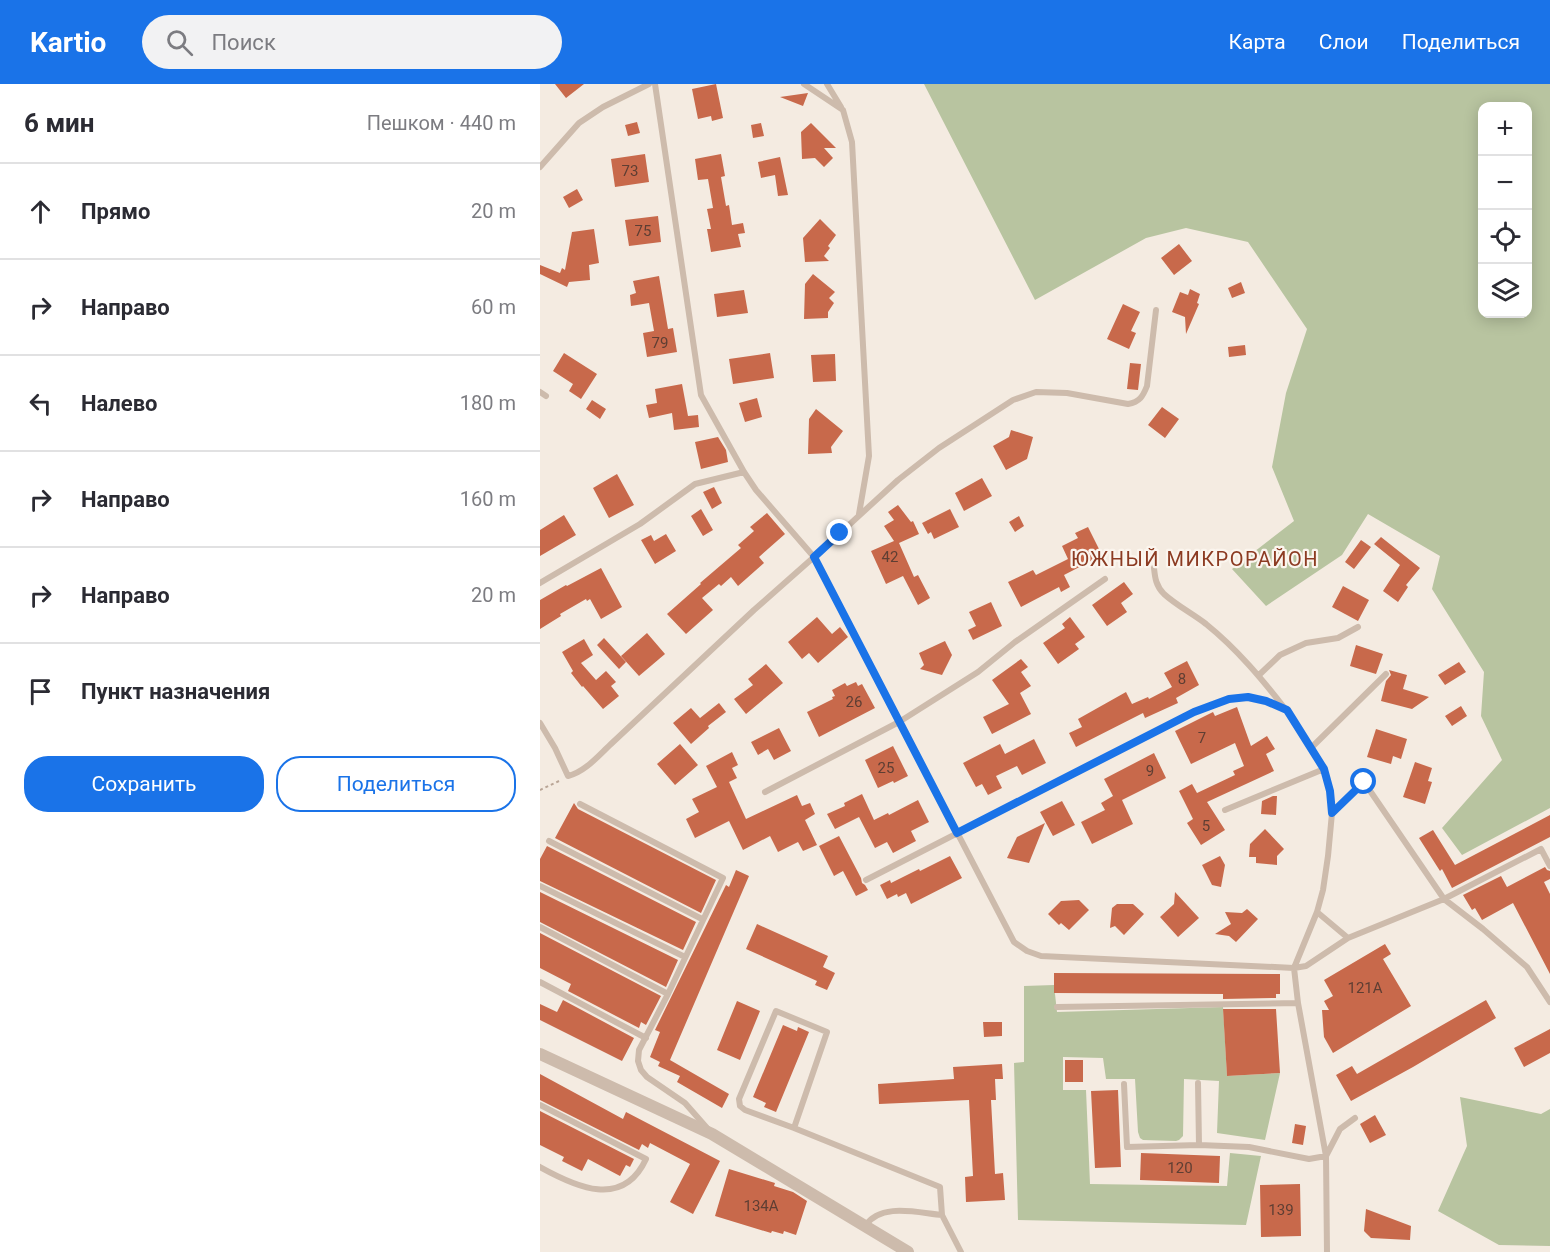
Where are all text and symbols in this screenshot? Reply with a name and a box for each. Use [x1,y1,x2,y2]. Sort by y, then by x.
search box [142,15,562,69]
text: Kartio [30,26,106,59]
icon: search [163,26,196,59]
text: Поиск [211,30,276,55]
text: Карта [1229,30,1286,54]
text: Слои [1319,30,1369,54]
text: Поделиться [1402,30,1520,54]
map controls [1478,102,1532,318]
button: + [1478,102,1532,156]
text: 6 мин [24,108,95,138]
text: Пешком · 440 m [367,111,516,135]
button: − [1478,156,1532,210]
house number: 73 [622,162,638,180]
icon: ahead [24,195,57,228]
text: Прямо [81,199,150,224]
text: 20 m [471,199,516,223]
button: locate [1478,210,1532,264]
house number: 75 [635,222,651,240]
button: layers [1478,264,1532,318]
icon: right [24,291,57,324]
text: Направо [81,295,170,320]
text: 60 m [471,295,516,319]
house number: 79 [652,334,668,352]
icon: left [24,387,57,420]
text: Налево [81,391,158,416]
text: 180 m [460,391,516,415]
icon: right [24,483,57,516]
text: Направо [81,487,170,512]
text: 160 m [460,487,516,511]
route end [826,519,852,545]
district label: ЮЖНЫЙ МИКРОРАЙОН [1071,547,1319,571]
house number: 42 [882,548,898,566]
icon: right [24,579,57,612]
text: Направо [81,583,170,608]
text: 20 m [471,583,516,607]
house number: 8 [1178,670,1186,688]
icon: arrive [24,675,57,708]
text: Пункт назначения [81,679,270,704]
house number: 26 [846,693,862,711]
house number: 7 [1198,729,1206,747]
button: Сохранить [24,756,264,812]
button: Поделиться [276,756,516,812]
house number: 25 [878,759,894,777]
house number: 9 [1146,762,1154,780]
route start [1350,768,1376,794]
house number: 5 [1202,817,1210,835]
house number: 121А [1347,979,1383,997]
house number: 120 [1167,1159,1193,1177]
house number: 134А [743,1197,779,1215]
house number: 139 [1268,1201,1294,1219]

